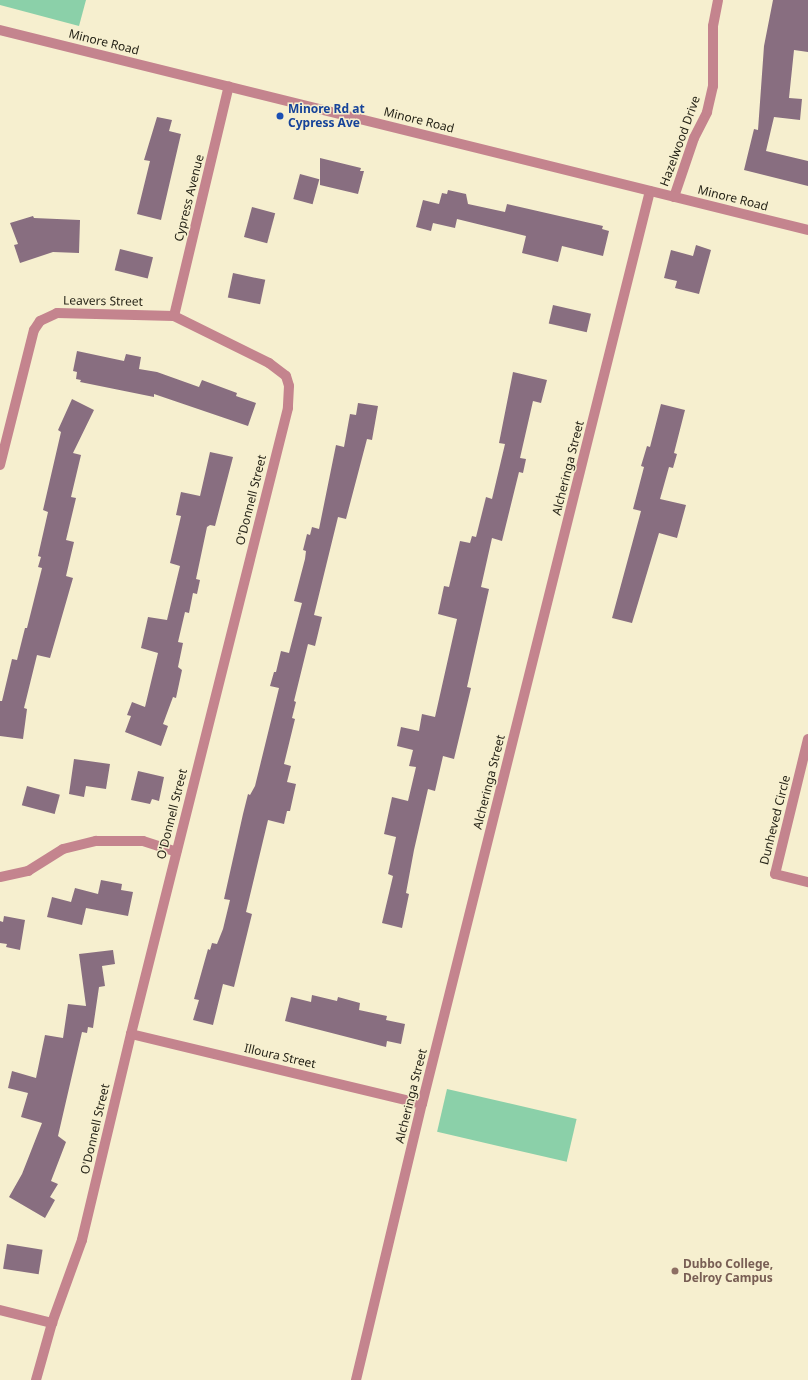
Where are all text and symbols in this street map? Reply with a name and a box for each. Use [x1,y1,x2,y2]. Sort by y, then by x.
street label: Minore Road [67,26,141,58]
street label: Hazelwood Drive [657,94,703,188]
place label: Minore Rd at Cypress Ave [288,102,365,130]
street label: Minore Road [382,104,456,136]
marker: Minore Rd at Cypress Ave [275,111,285,121]
street label: Cypress Avenue [171,153,207,243]
street label: Minore Road [696,182,770,214]
street label: Leavers Street [63,293,143,309]
street label: Alcheringa Street [549,419,587,517]
street label: O'Donnell Street [233,453,269,547]
street label: Alcheringa Street [470,733,508,831]
street label: O'Donnell Street [154,767,190,861]
street label: Dunheved Circle [757,774,793,866]
street label: Illoura Street [243,1041,317,1071]
street label: Alcheringa Street [392,1047,430,1145]
street label: O'Donnell Street [78,1082,112,1176]
place label: Dubbo College, Delroy Campus [683,1257,773,1285]
marker: Dubbo College, Delroy Campus [670,1266,680,1276]

